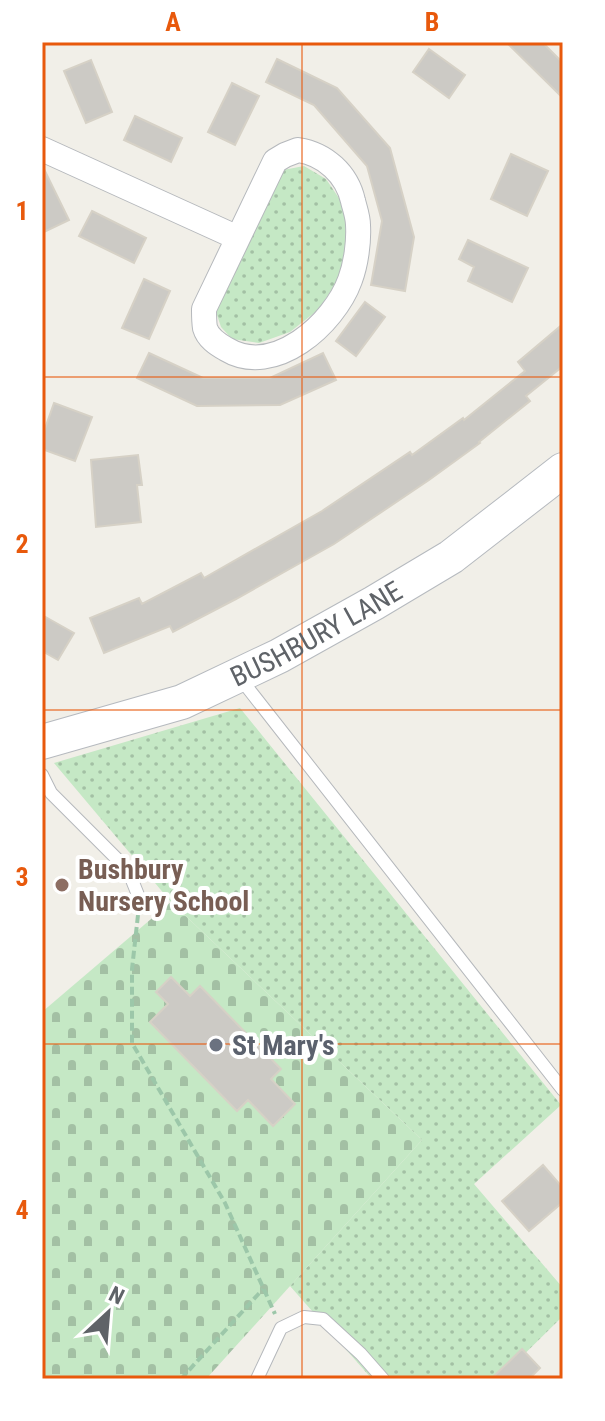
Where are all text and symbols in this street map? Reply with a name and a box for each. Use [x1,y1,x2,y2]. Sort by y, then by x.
text: A [165,7,181,37]
text: B [425,7,439,37]
text: 1 [15,196,29,226]
text: 2 [15,529,29,559]
street label: BUSHBURY LANE [225,574,408,693]
place label: Bushbury Nursery School [78,853,249,918]
text: 3 [15,862,29,892]
marker: Bushbury Nursery School [53,876,71,894]
place label: St Mary's [232,1029,335,1062]
marker: St Mary's [207,1036,225,1054]
text: 4 [15,1195,29,1225]
north arrow [68,1273,148,1353]
text: N [105,1281,128,1310]

